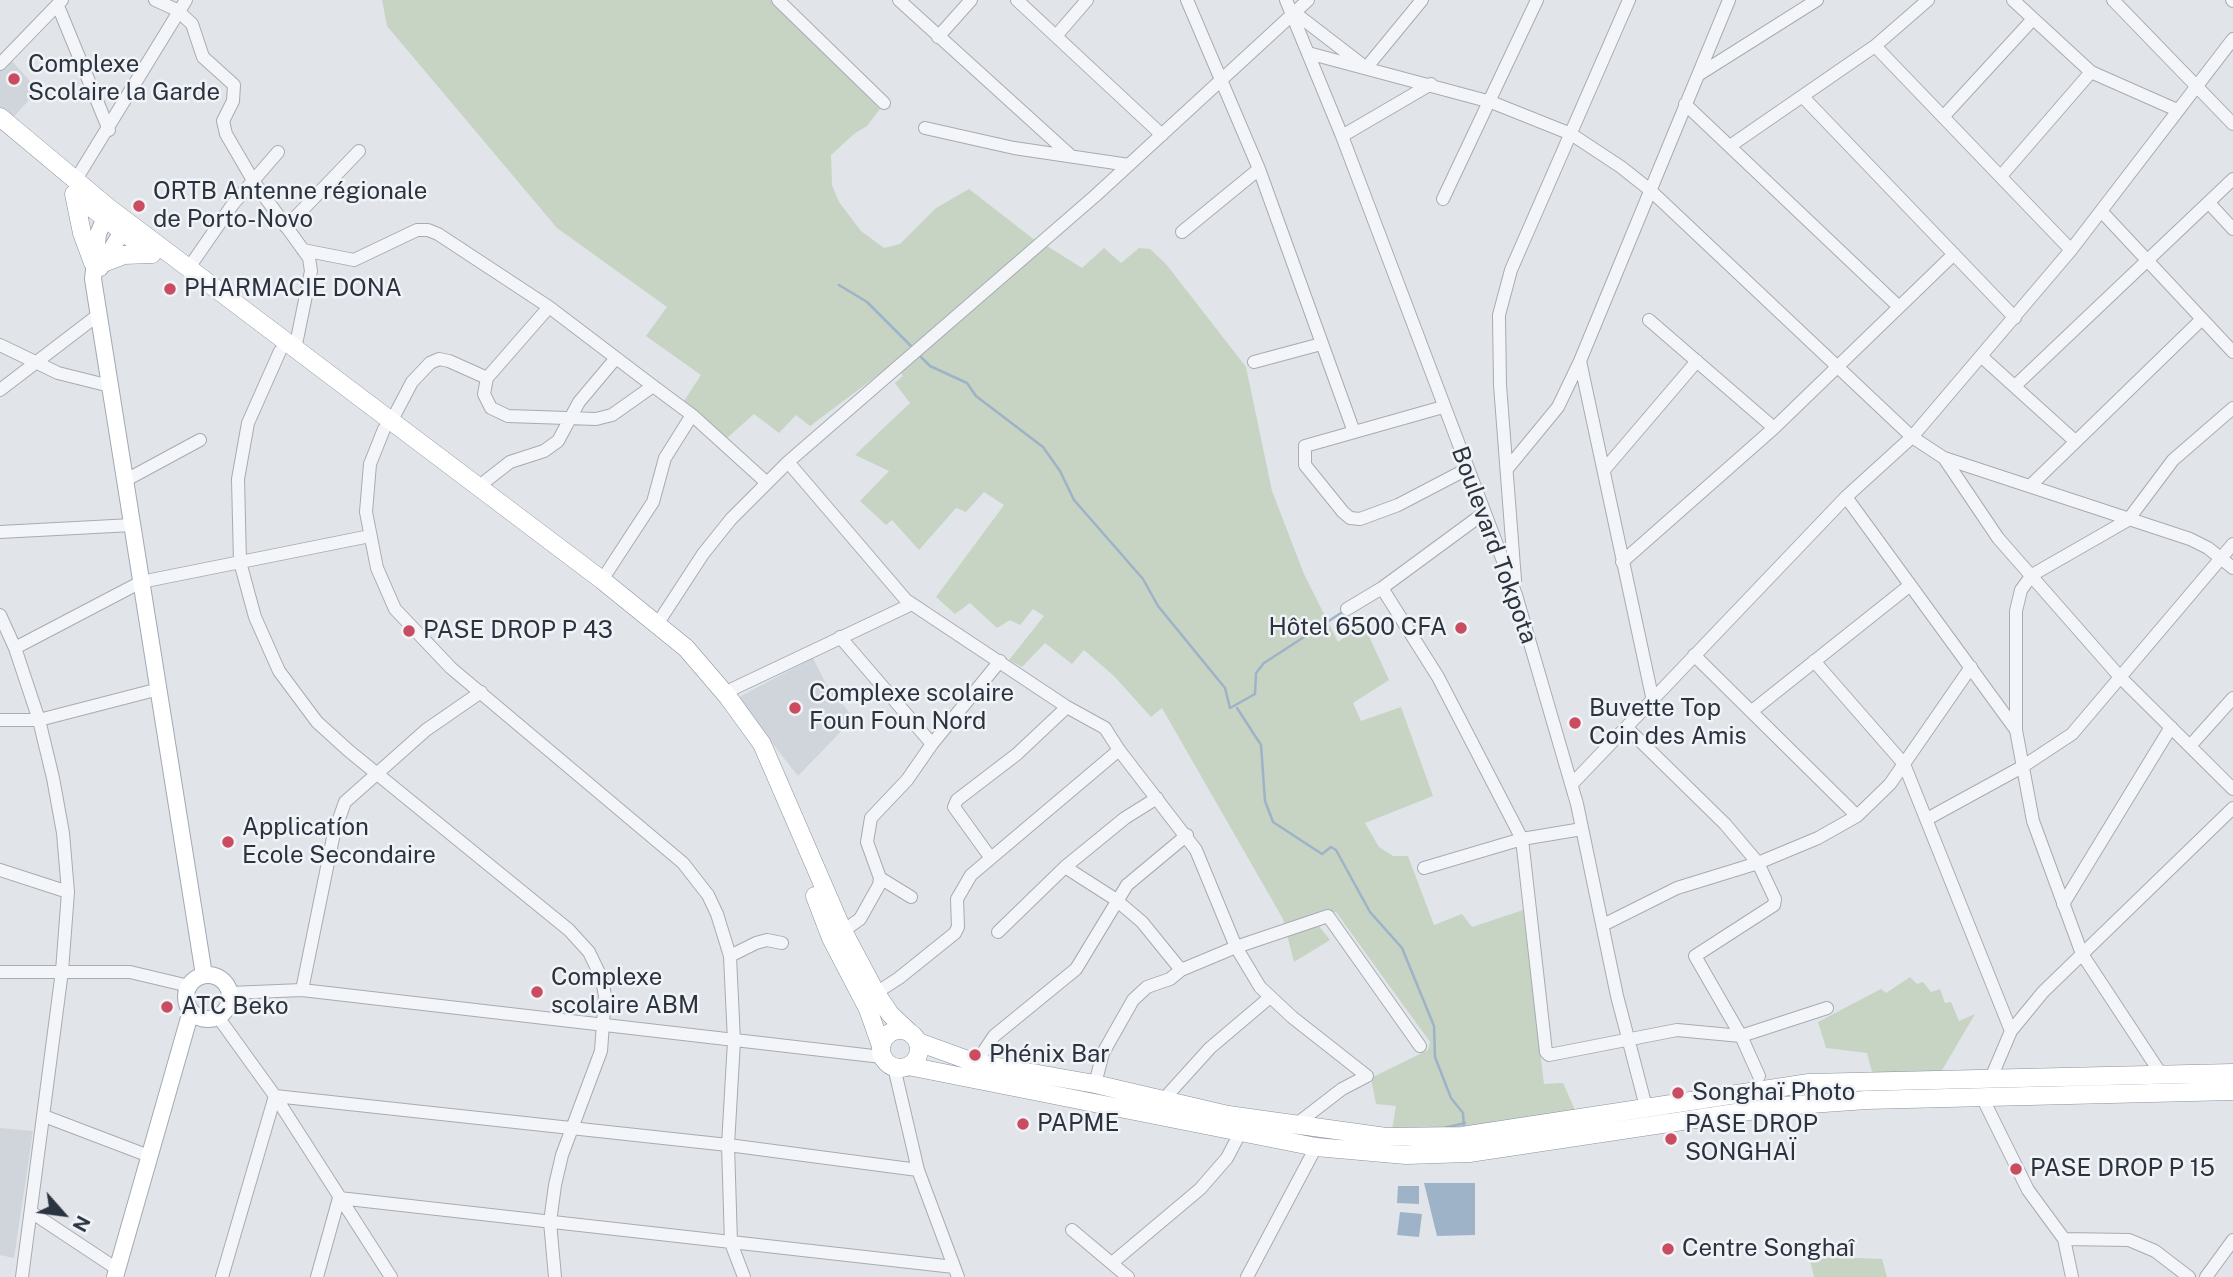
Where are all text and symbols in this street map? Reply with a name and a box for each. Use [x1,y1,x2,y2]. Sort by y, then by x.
place label: Complexe Scolaire la Garde [28,51,220,107]
marker: Complexe Scolaire la Garde [6,71,22,87]
place label: ORTB Antenne régionale de Porto-Novo [153,178,427,234]
marker: ORTB Antenne régionale de Porto-Novo [131,198,147,214]
place label: PHARMACIE DONA [184,275,402,303]
marker: PHARMACIE DONA [162,281,178,297]
street label: Boulevard Tokpota [1445,442,1543,648]
place label: Hôtel 6500 CFA [1268,614,1447,642]
place label: PASE DROP P 43 [423,617,613,645]
marker: Hôtel 6500 CFA [1453,620,1469,636]
marker: PASE DROP P 43 [401,623,417,639]
place label: Complexe scolaire Foun Foun Nord [809,680,1014,736]
place label: Buvette Top Coin des Amis [1589,695,1747,751]
marker: Complexe scolaire Foun Foun Nord [787,700,803,716]
marker: Buvette Top Coin des Amis [1567,715,1583,731]
place label: Applicatíon Ecole Secondaire [242,814,436,870]
marker: Applicatíon Ecole Secondaire [220,834,236,850]
place label: Complexe scolaire ABM [551,964,699,1020]
marker: Complexe scolaire ABM [529,984,545,1000]
place label: ATC Beko [181,993,289,1021]
marker: ATC Beko [159,999,175,1015]
place label: Phénix Bar [989,1041,1110,1069]
marker: Phénix Bar [967,1047,983,1063]
place label: Songhaï Photo [1692,1079,1855,1107]
marker: Songhaï Photo [1670,1085,1686,1101]
place label: PAPME [1037,1110,1119,1138]
place label: PASE DROP SONGHAÏ [1685,1111,1818,1167]
marker: PAPME [1015,1116,1031,1132]
marker: PASE DROP SONGHAÏ [1663,1131,1679,1147]
place label: PASE DROP P 15 [2030,1155,2215,1183]
marker: PASE DROP P 15 [2008,1161,2024,1177]
north arrow [28,1179,98,1249]
text: N [68,1212,95,1236]
place label: Centre Songhaî [1682,1235,1855,1263]
marker: Centre Songhaî [1660,1241,1676,1257]

